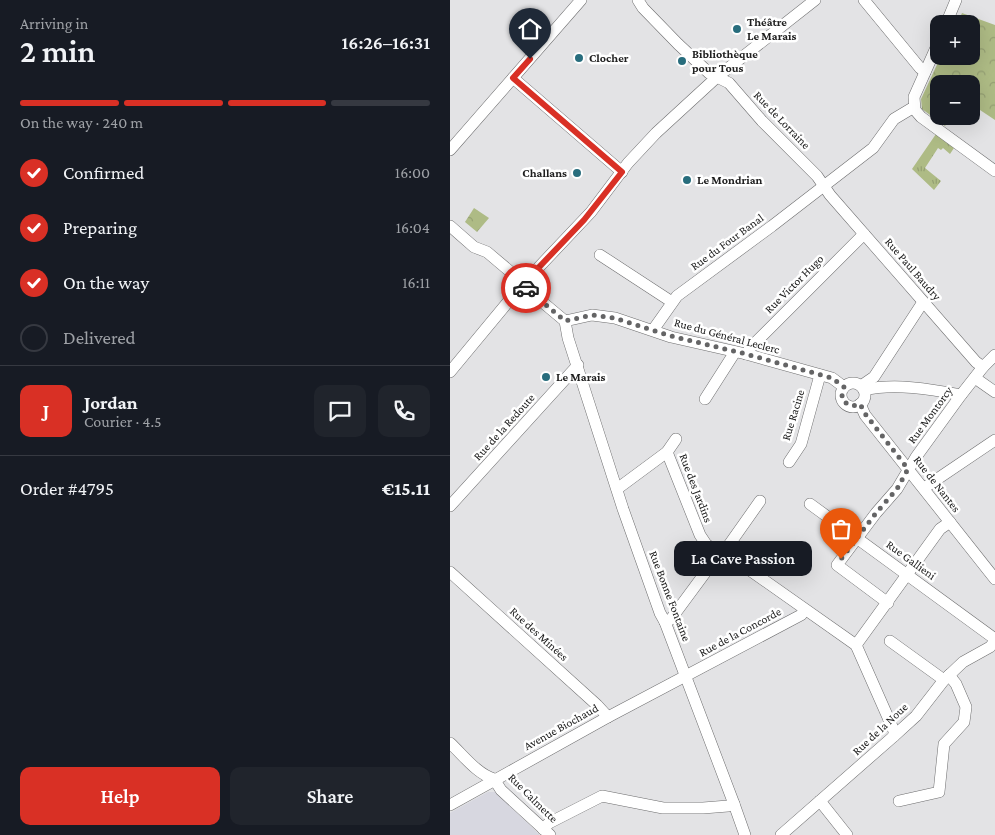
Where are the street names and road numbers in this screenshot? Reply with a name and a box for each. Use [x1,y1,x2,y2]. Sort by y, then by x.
street label: Rue de Lorraine [751,88,813,152]
street label: Rue du Four Banal [688,211,766,273]
street label: Rue Paul Baudry [882,235,944,303]
street label: Rue Victor Hugo [762,252,826,316]
street label: Rue du Général Leclerc [673,315,781,357]
street label: Rue Montorcy [905,383,956,446]
street label: Rue Racine [779,388,807,442]
street label: Rue de la Redoute [470,391,538,463]
street label: Rue des Jardins [676,452,716,525]
street label: Rue de Nantes [911,453,964,515]
street label: Rue Gallieni [883,537,939,583]
street label: Rue Bonne Fontaine [646,549,694,643]
street label: Rue des Minées [507,604,571,664]
street label: Rue de la Concorde [697,604,783,660]
street label: Avenue Biochaud [521,700,601,753]
street label: Rue de la Noue [849,700,911,758]
street label: Rue Calmette [505,770,561,826]

